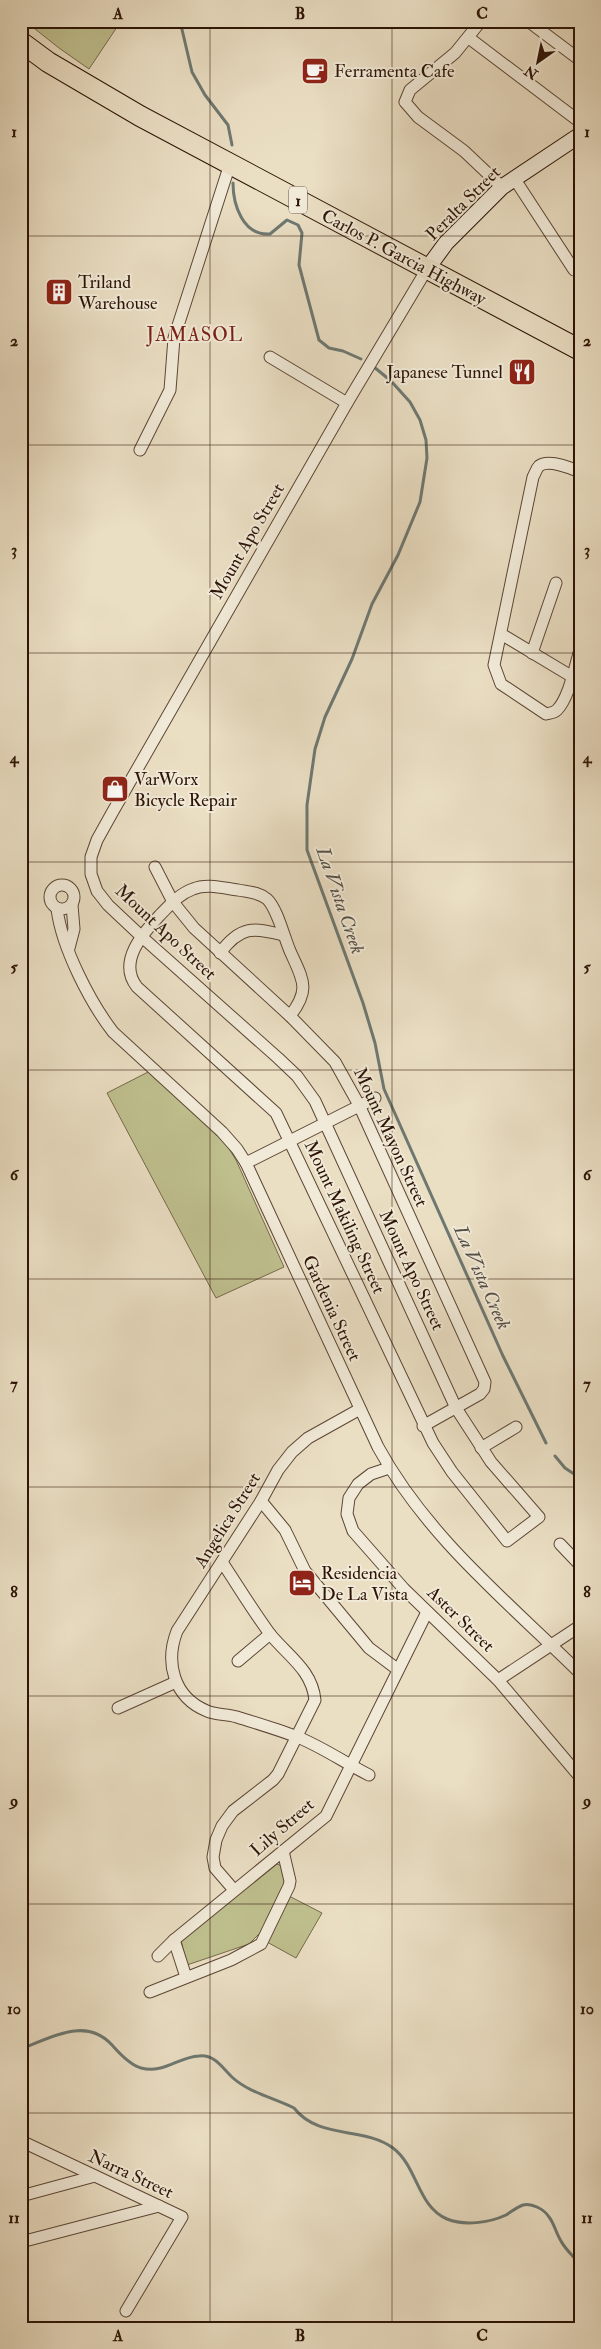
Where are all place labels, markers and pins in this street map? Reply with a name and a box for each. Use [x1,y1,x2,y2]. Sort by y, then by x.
cafe icon: Ferramenta Cafe [300,56,330,86]
place label: Ferramenta Cafe [334,60,455,83]
place label: Triland Warehouse [77,271,158,315]
building icon: Triland Warehouse [44,277,74,307]
restaurant icon: Japanese Tunnel [507,357,537,387]
place label: Japanese Tunnel [385,361,503,384]
place label: VarWorx Bicycle Repair [134,768,237,812]
shop icon: VarWorx Bicycle Repair [100,774,130,804]
place label: Residencia De La Vista [321,1562,409,1606]
hotel icon: Residencia De La Vista [287,1568,317,1598]

